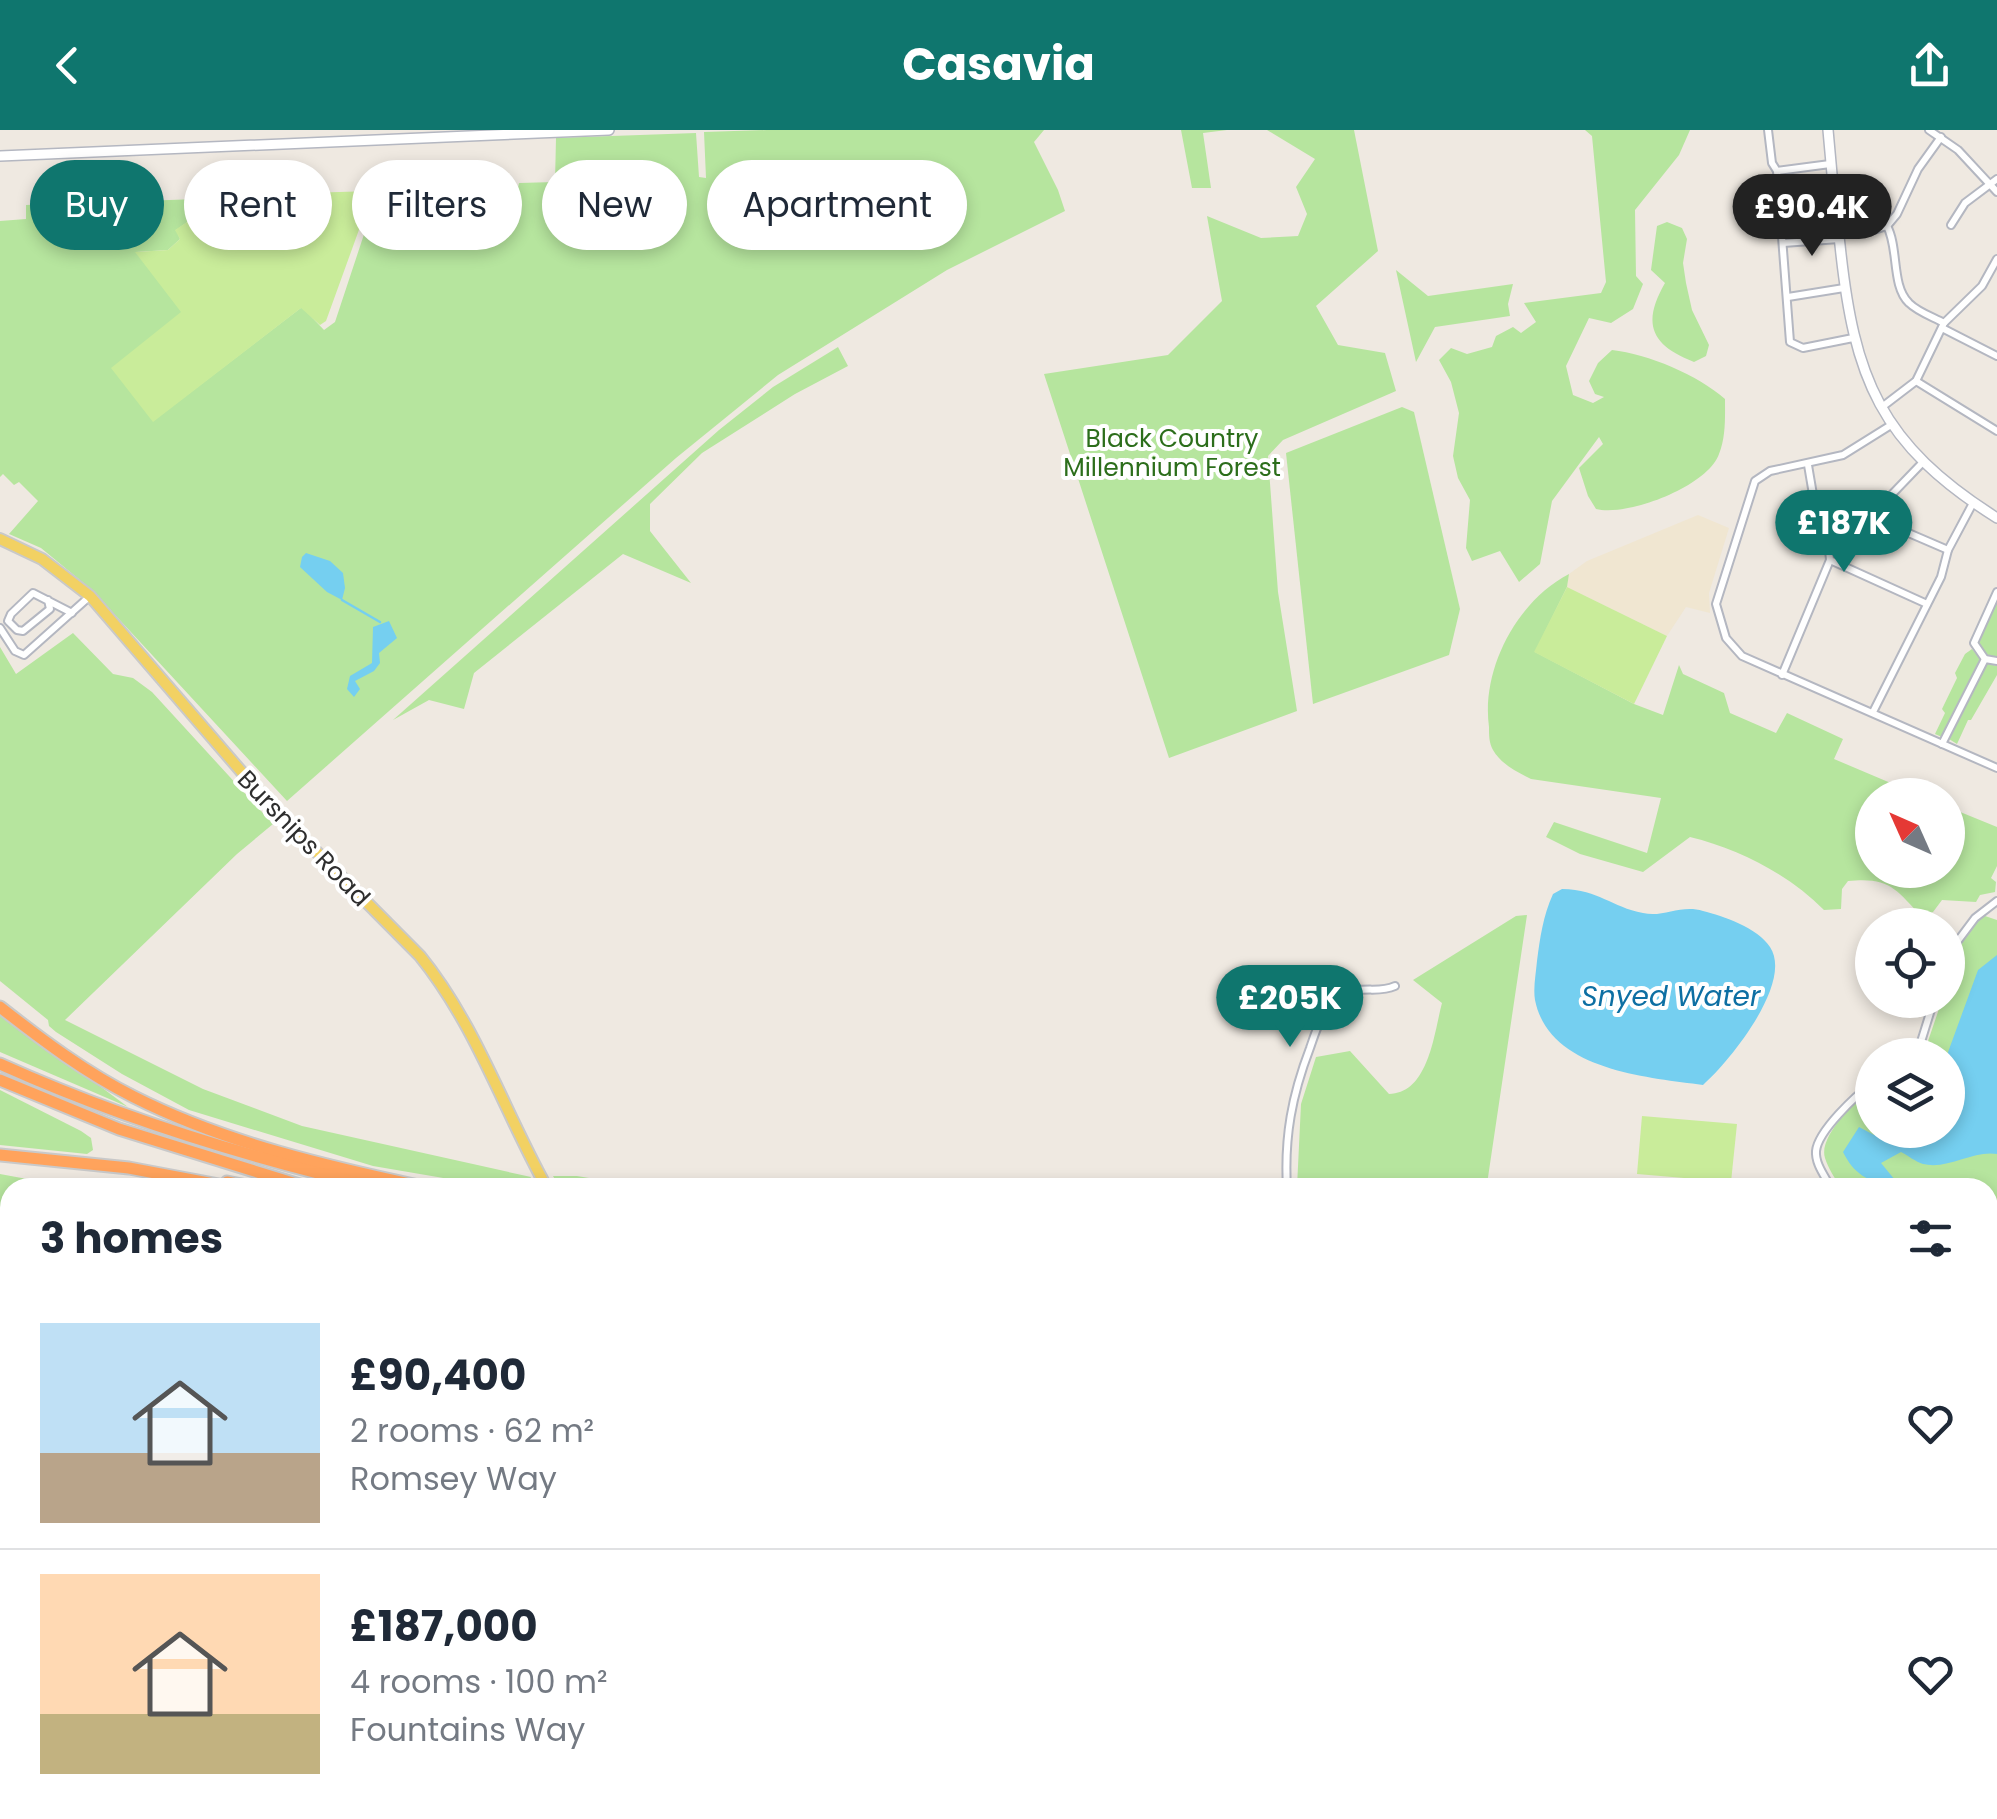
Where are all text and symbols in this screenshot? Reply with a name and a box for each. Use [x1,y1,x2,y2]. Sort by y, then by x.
text: Casavia [902,33,1095,96]
icon: back [40,38,95,93]
icon: share [1902,38,1957,93]
chip: Buy [30,160,164,250]
chip: Rent [184,160,332,250]
chip: Filters [352,160,522,250]
chip: New [542,160,687,250]
chip: Apartment [707,160,967,250]
pin: £90.4K [1731,174,1893,259]
text: £90.4K [1755,184,1869,229]
park label: Black Country Millennium Forest [1063,421,1281,485]
pin: £187K [1774,490,1914,575]
text: £187K [1797,500,1891,545]
street label: Bursnips Road [229,762,378,914]
north arrow [1855,778,1965,888]
map controls [1855,778,1965,1148]
button: locate [1855,908,1965,1018]
pin: £205K [1220,965,1360,1050]
text: £205K [1238,975,1342,1020]
water label: Snyed Water [1582,977,1761,1016]
button: layers [1855,1038,1965,1148]
text: 3 homes [40,1209,223,1268]
icon: filters [1903,1211,1958,1266]
text: £90,400 [350,1346,526,1405]
icon: home [120,1363,240,1483]
icon: heart [1903,1396,1958,1451]
text: 2 rooms · 62 m² [350,1408,594,1453]
text: Romsey Way [350,1456,557,1501]
text: £187,000 [350,1597,538,1656]
icon: home [120,1614,240,1734]
icon: heart [1903,1647,1958,1702]
text: 4 rooms · 100 m² [350,1659,608,1704]
text: Fountains Way [350,1707,585,1752]

